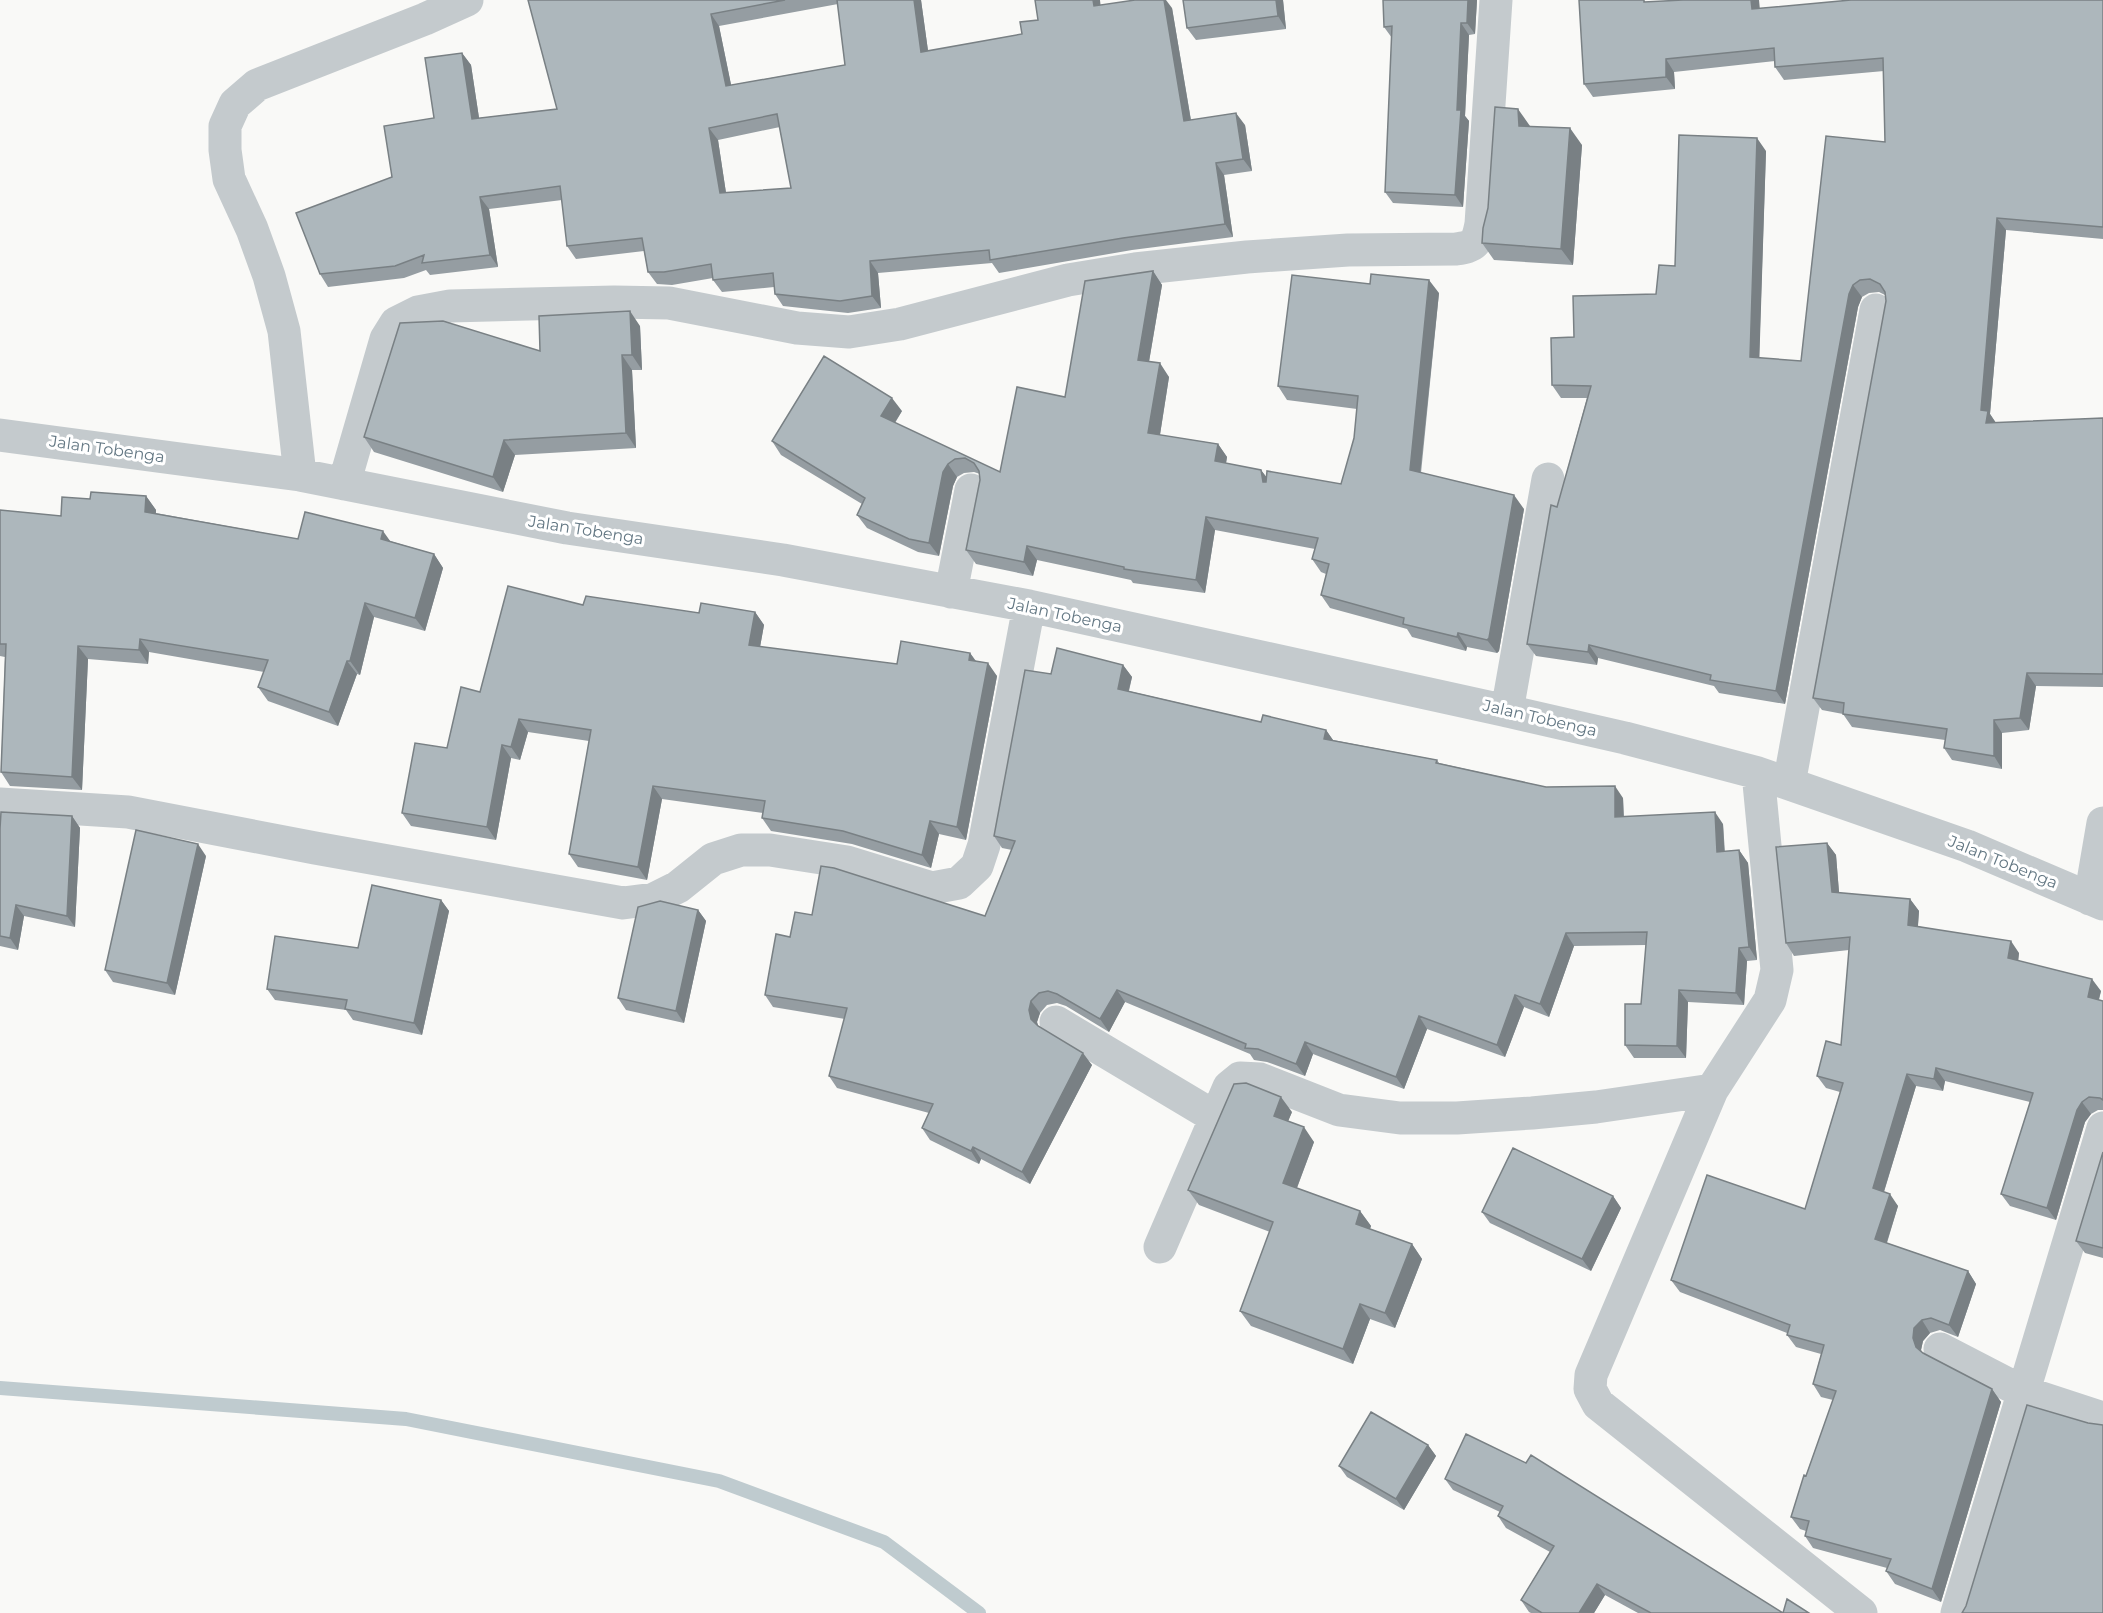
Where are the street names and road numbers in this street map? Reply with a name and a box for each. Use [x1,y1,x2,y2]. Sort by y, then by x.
street label: Jalan Tobenga [47,431,166,466]
street label: Jalan Tobenga [526,511,645,548]
street label: Jalan Tobenga [1005,593,1124,636]
street label: Jalan Tobenga [1480,695,1599,740]
street label: Jalan Tobenga [1945,831,2060,893]

